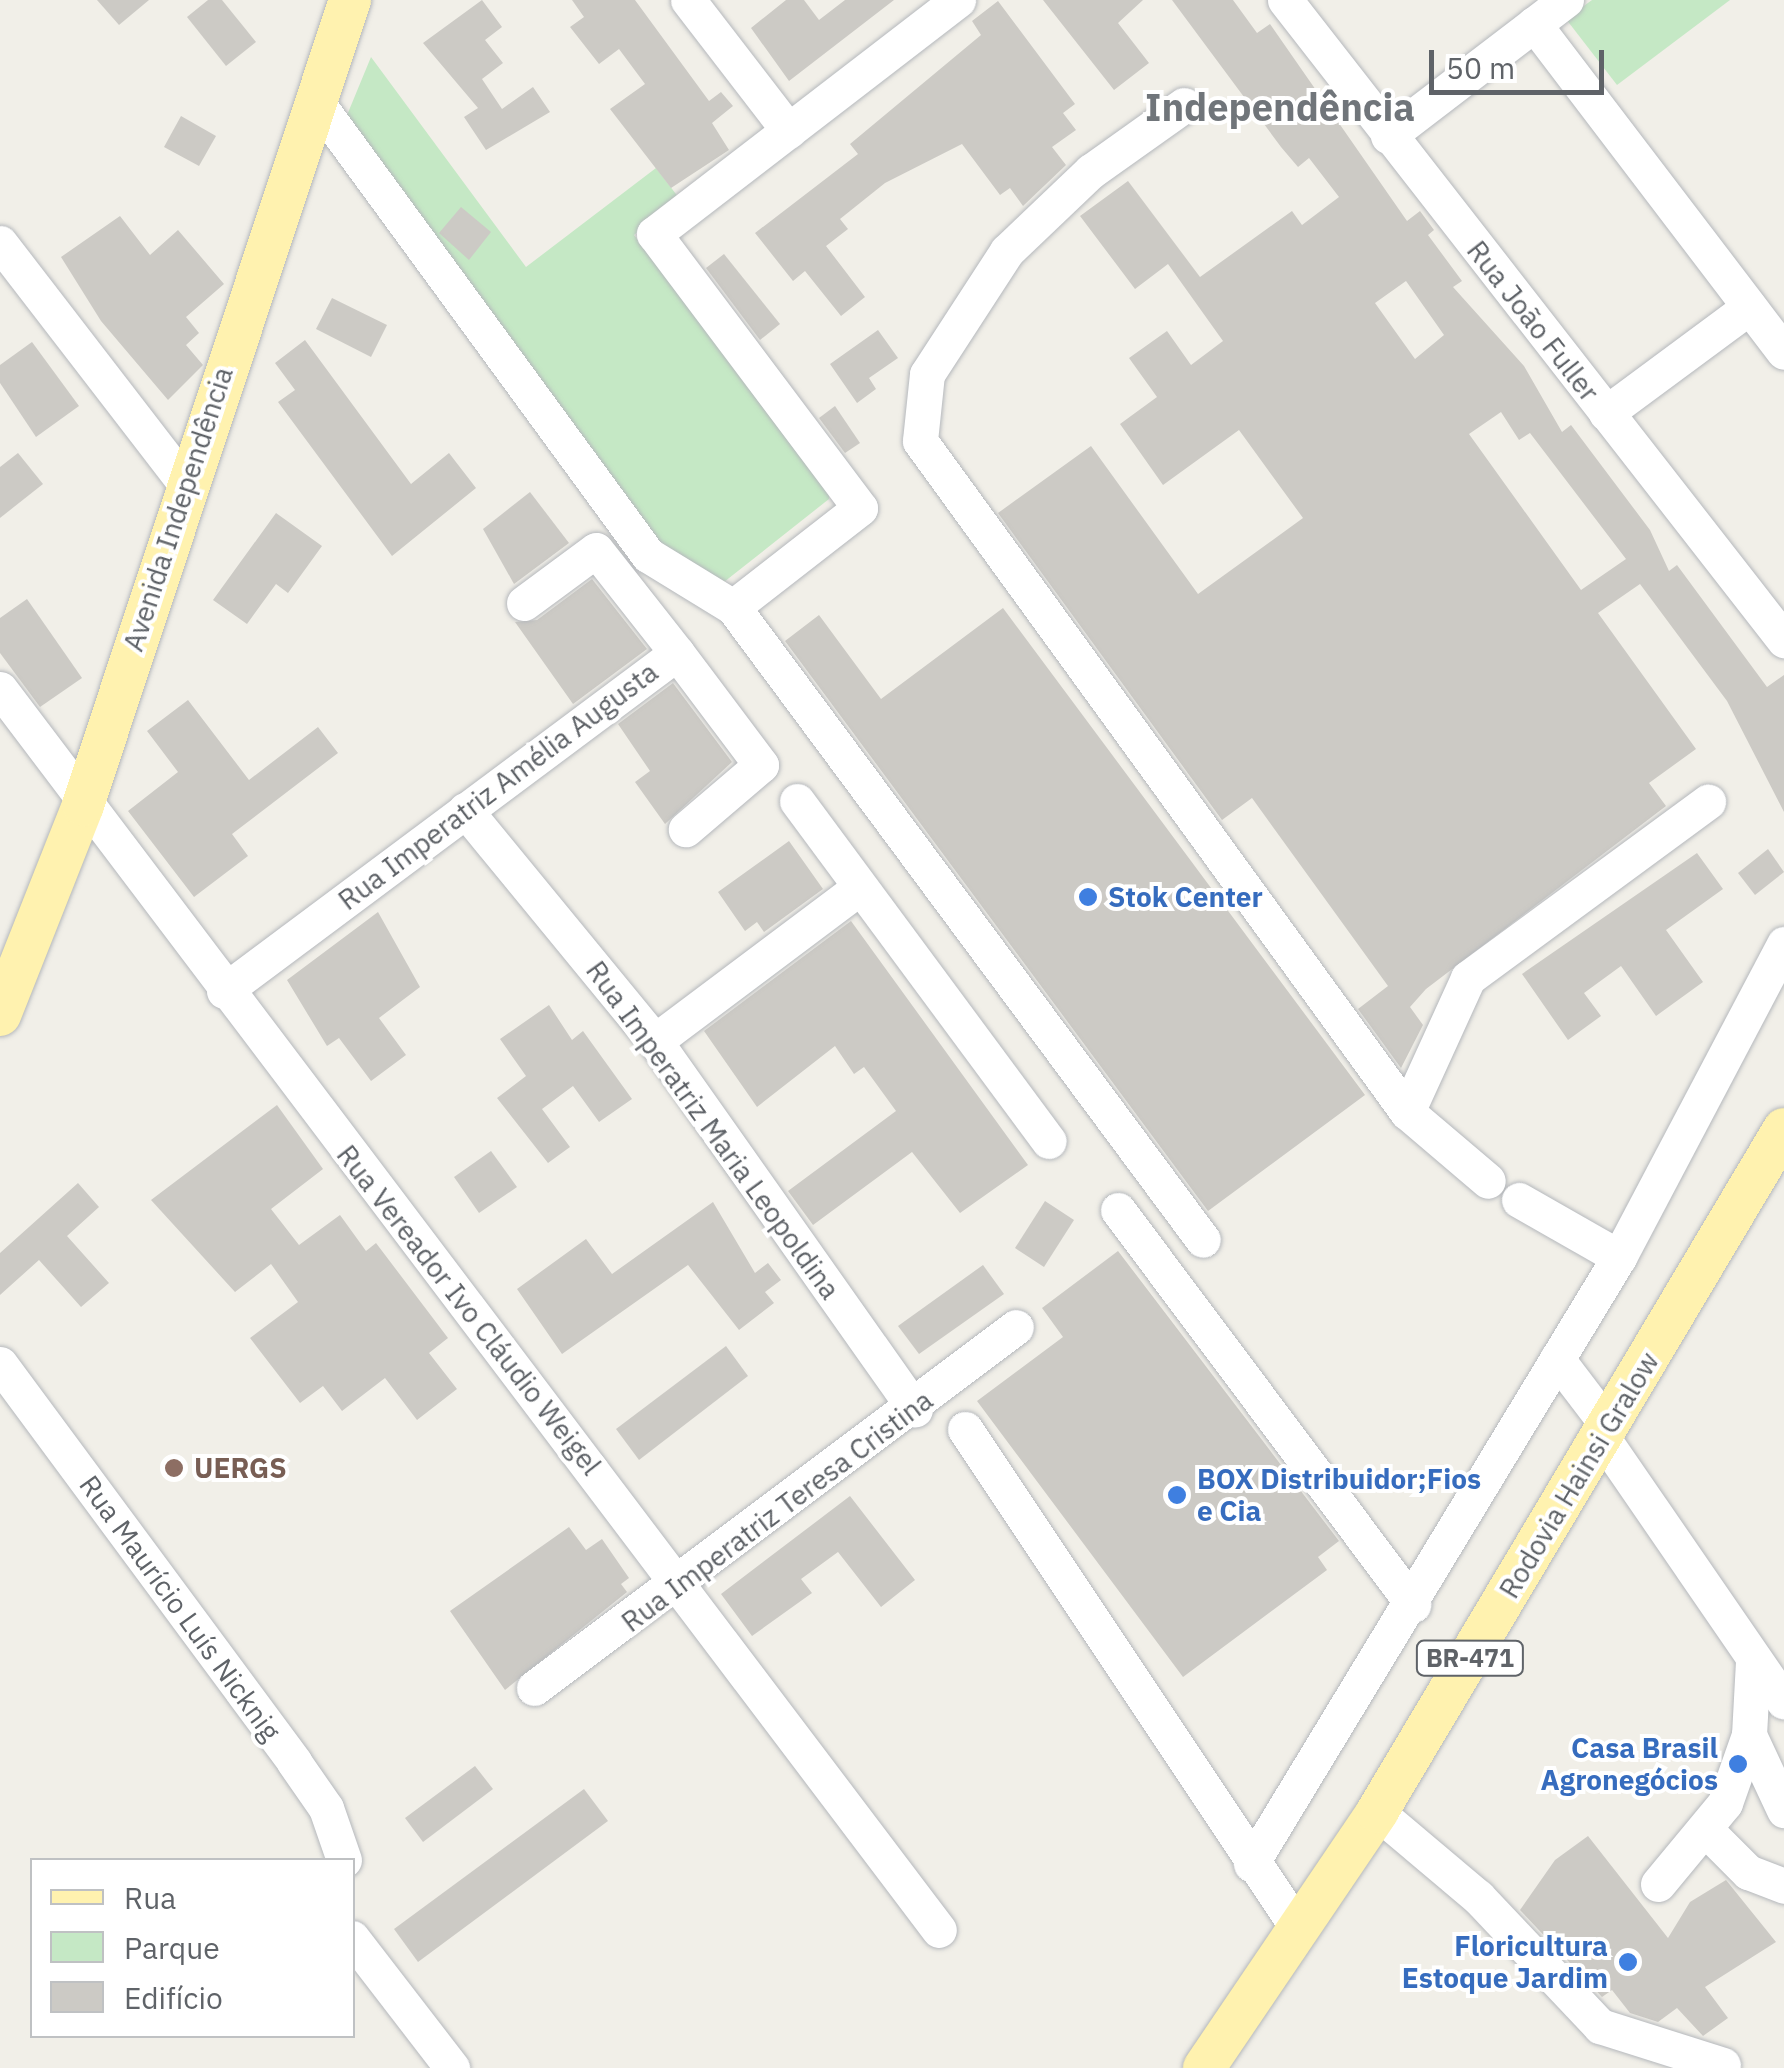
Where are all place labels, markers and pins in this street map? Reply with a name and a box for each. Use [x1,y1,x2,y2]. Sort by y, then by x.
place label: Stok Center [1108,880,1263,914]
marker: Stok Center [1077,886,1099,908]
place label: UERGS [194,1451,287,1485]
marker: UERGS [163,1457,185,1479]
place label: BOX Distribuidor;Fios e Cia [1197,1462,1481,1528]
marker: BOX Distribuidor;Fios e Cia [1166,1484,1188,1506]
place label: Casa Brasil Agronegócios [1541,1731,1718,1797]
marker: Casa Brasil Agronegócios [1727,1753,1749,1775]
place label: Floricultura Estoque Jardim [1402,1929,1608,1995]
marker: Floricultura Estoque Jardim [1617,1951,1639,1973]

